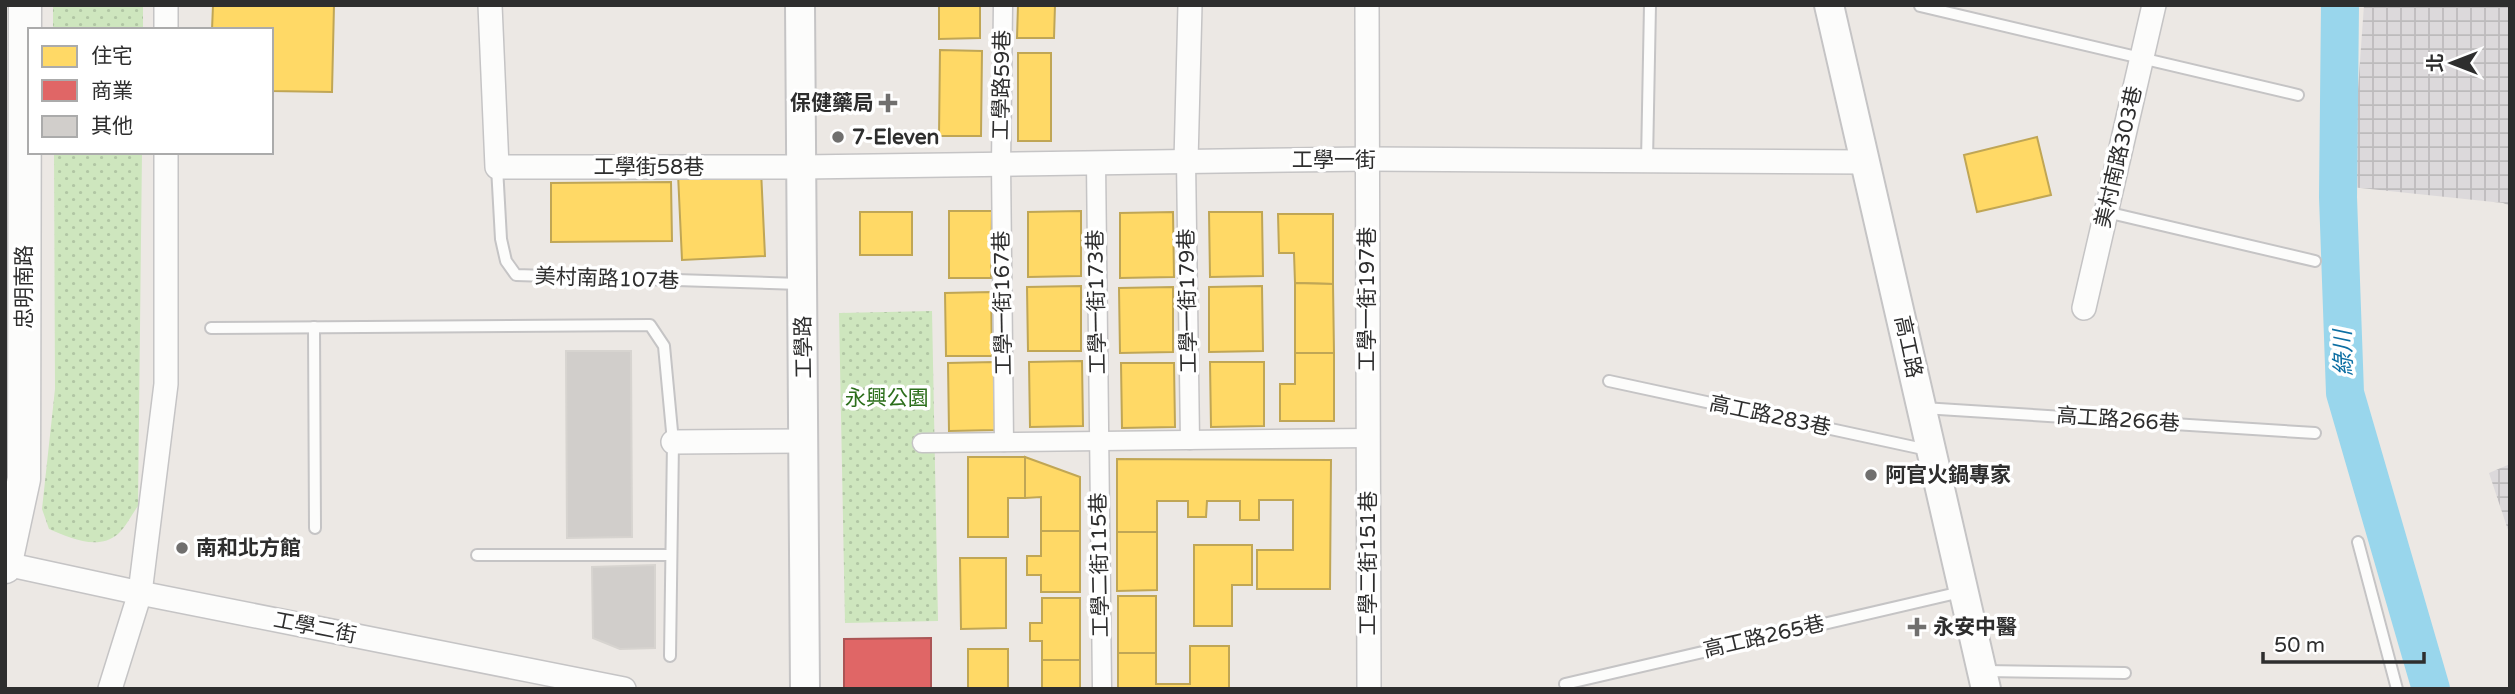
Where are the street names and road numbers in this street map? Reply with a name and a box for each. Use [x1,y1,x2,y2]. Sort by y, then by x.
street label: 工學路59巷 [989,30,1015,140]
street label: 美村南路303巷 [2091,84,2147,230]
street label: 工學一街 [1292,148,1376,173]
street label: 工學街58巷 [594,155,704,180]
street label: 工學一街197巷 [1355,227,1380,371]
street label: 工學一街179巷 [1174,229,1202,373]
street label: 工學一街173巷 [1083,230,1111,374]
street label: 工學一街167巷 [989,231,1017,375]
street label: 忠明南路 [12,245,37,329]
street label: 美村南路107巷 [534,264,680,294]
street label: 高工路 [1889,314,1927,380]
street label: 工學路 [791,315,817,379]
street label: 高工路283巷 [1707,391,1833,441]
street label: 高工路266巷 [2055,403,2181,437]
street label: 工學二街151巷 [1356,491,1381,635]
street label: 工學二街115巷 [1086,493,1114,637]
street label: 工學二街 [271,608,359,648]
street label: 高工路265巷 [1701,611,1827,663]

